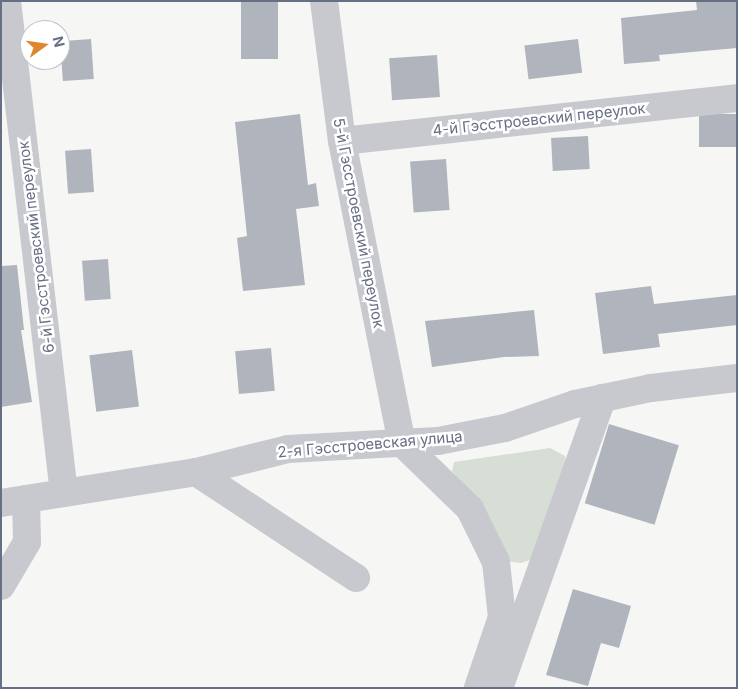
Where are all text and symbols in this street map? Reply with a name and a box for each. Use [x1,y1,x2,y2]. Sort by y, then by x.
north arrow [20,20,70,70]
text: N [50,34,69,49]
street label: 4-й Гэсстроевский переулок [432,99,646,139]
street label: 5-й Гэсстроевский переулок [330,117,388,329]
street label: 6-й Гэсстроевский переулок [14,140,58,354]
street label: 2-я Гэсстроевская улица [277,427,463,461]

